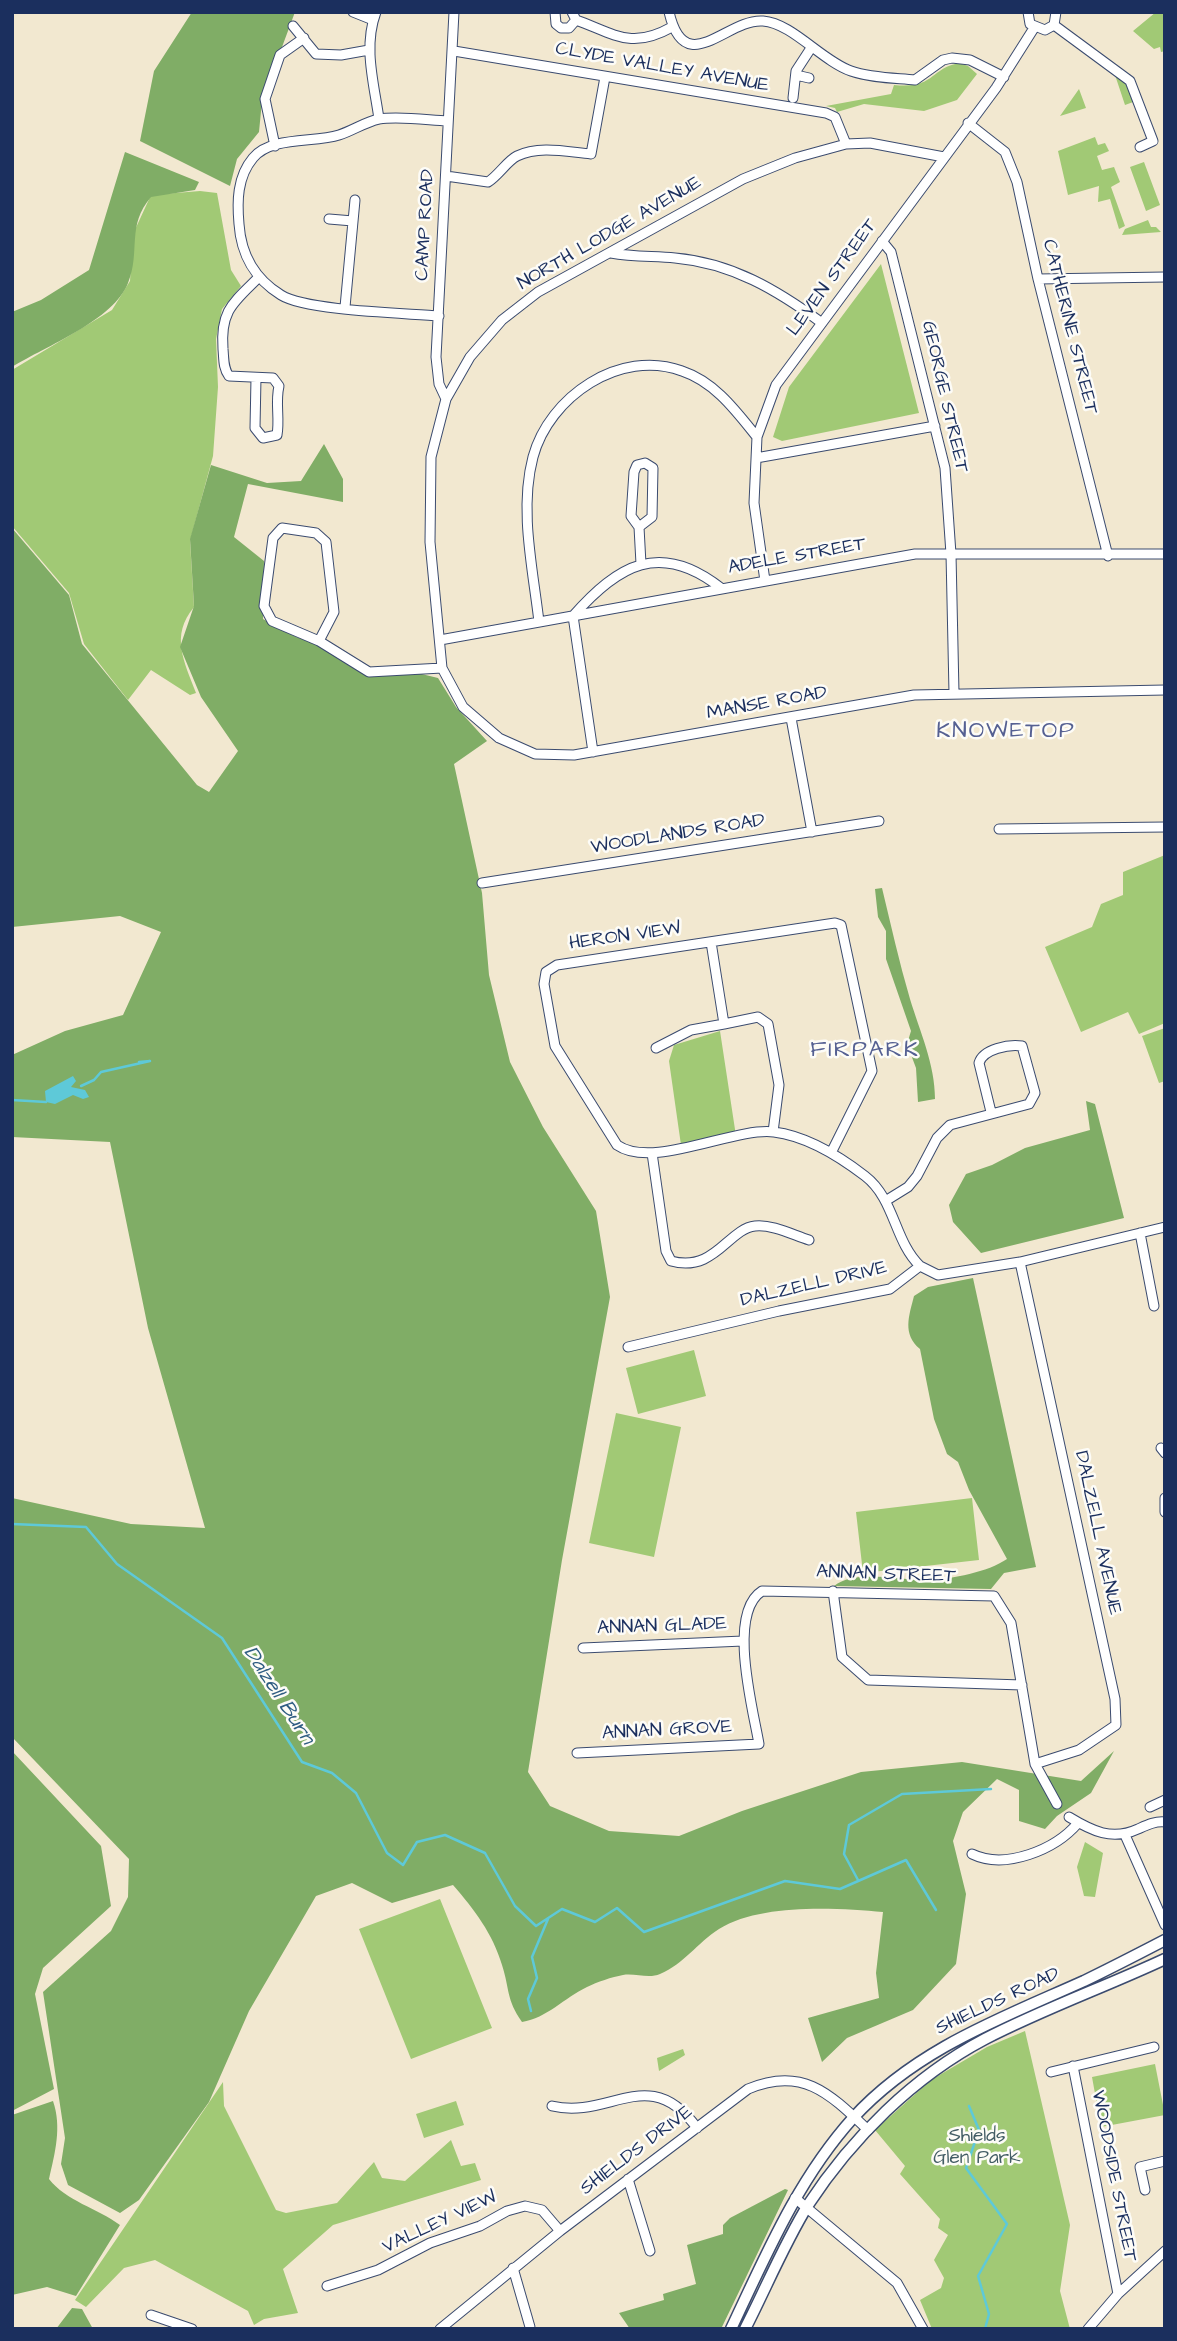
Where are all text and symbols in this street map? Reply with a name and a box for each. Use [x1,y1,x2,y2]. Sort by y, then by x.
street label: CLYDE VALLEY AVENUE [553,38,771,98]
street label: CAMP ROAD [412,169,440,281]
street label: NORTH LODGE AVENUE [514,172,706,296]
street label: LEVEN STREET [783,215,883,341]
street label: CATHERINE STREET [1036,237,1102,417]
street label: GEORGE STREET [916,319,972,475]
street label: ADELE STREET [726,534,868,580]
street label: MANSE ROAD [705,682,829,726]
district label: KNOWETOP [937,718,1075,746]
street label: WOODLANDS ROAD [589,810,767,860]
street label: HERON VIEW [568,918,682,956]
district label: FIRPARK [811,1037,919,1065]
street label: DALZELL DRIVE [739,1257,889,1313]
street label: DALZELL AVENUE [1069,1449,1125,1617]
street label: ANNAN STREET [816,1561,956,1589]
street label: ANNAN GLADE [597,1613,727,1641]
water label: Dalzell Burn [237,1642,319,1750]
street label: ANNAN GROVE [601,1716,733,1746]
street label: SHIELDS ROAD [933,1963,1063,2041]
street label: WOODSIDE STREET [1085,2089,1141,2263]
street label: SHIELDS DRIVE [576,2101,698,2201]
park label: Shields Glen Park [933,2126,1021,2170]
street label: VALLEY VIEW [379,2187,501,2259]

